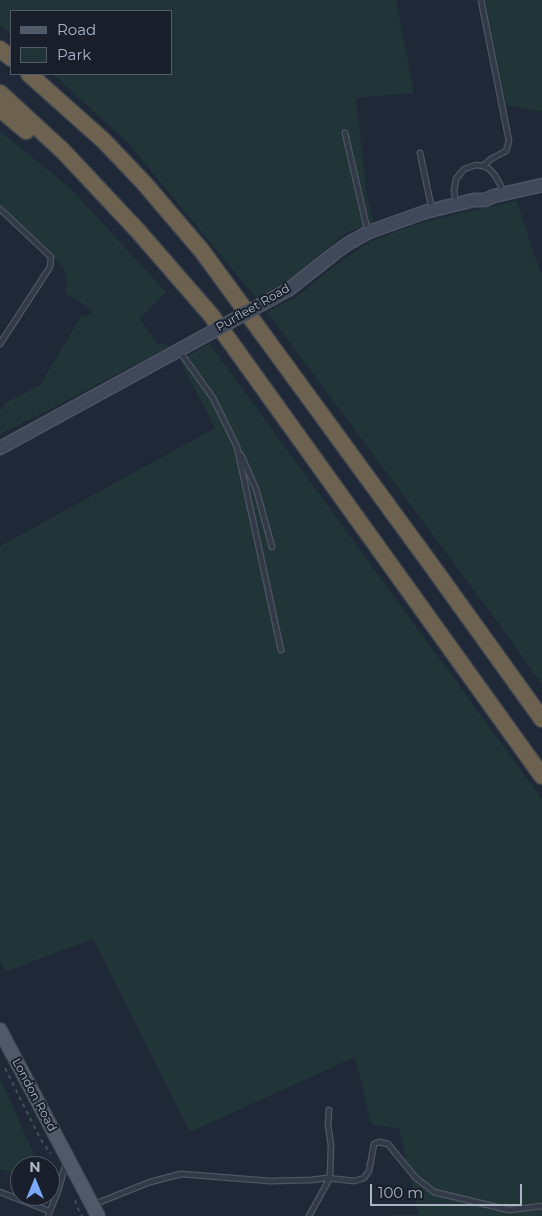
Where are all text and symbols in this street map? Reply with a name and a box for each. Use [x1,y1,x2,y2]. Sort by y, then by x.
legend [10,10,172,75]
text: Road [57,20,96,39]
text: Park [57,45,91,64]
street label: Purfleet Road [214,281,292,335]
street label: London Road [9,1056,59,1134]
north arrow [10,1156,60,1206]
text: N [29,1158,41,1176]
scale bar [372,1174,524,1206]
text: 100 m [378,1183,423,1202]

